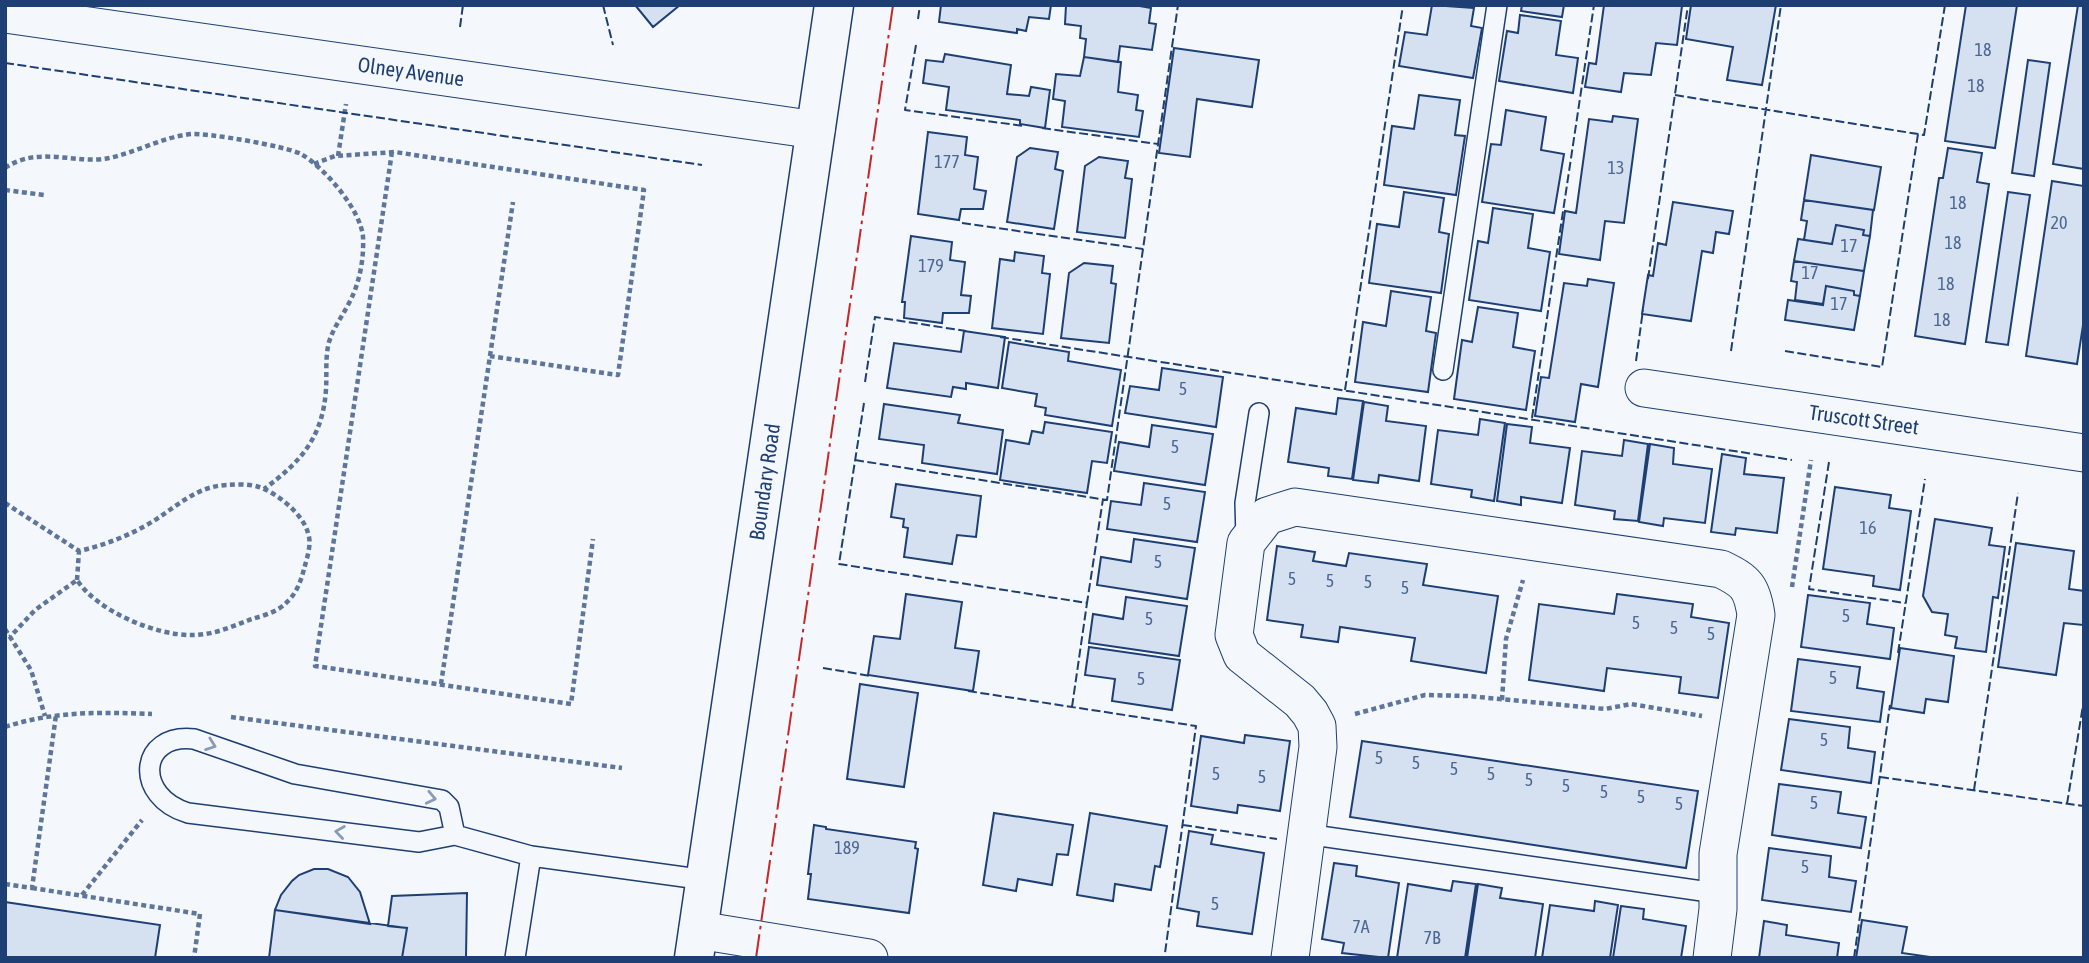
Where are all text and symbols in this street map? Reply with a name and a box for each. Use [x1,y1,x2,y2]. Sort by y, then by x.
house number: 18 [1975,39,1991,60]
street label: Olney Avenue [356,52,466,90]
house number: 18 [1968,75,1984,96]
house number: 177 [934,151,960,172]
house number: 13 [1608,157,1624,178]
house number: 18 [1950,192,1966,213]
house number: 20 [2051,212,2067,233]
house number: 18 [1945,232,1961,253]
house number: 17 [1841,235,1857,256]
house number: 179 [918,255,944,276]
house number: 17 [1802,262,1818,283]
house number: 18 [1938,273,1954,294]
house number: 17 [1831,293,1847,314]
house number: 18 [1934,309,1950,330]
house number: 5 [1179,378,1187,399]
street label: Truscott Street [1808,399,1920,439]
street label: Boundary Road [744,422,784,542]
house number: 5 [1171,436,1179,457]
house number: 5 [1163,493,1171,514]
house number: 16 [1860,517,1876,538]
house number: 5 [1154,551,1162,572]
house number: 5 [1288,568,1296,589]
house number: 5 [1326,570,1334,591]
house number: 5 [1364,571,1372,592]
house number: 5 [1401,577,1409,598]
house number: 5 [1842,605,1850,626]
house number: 5 [1145,608,1153,629]
house number: 5 [1632,612,1640,633]
house number: 5 [1670,617,1678,638]
house number: 5 [1707,623,1715,644]
house number: 5 [1829,667,1837,688]
house number: 5 [1137,668,1145,689]
house number: 5 [1820,729,1828,750]
one-way arrow [204,737,216,751]
house number: 5 [1375,747,1383,768]
house number: 5 [1412,752,1420,773]
house number: 5 [1450,758,1458,779]
house number: 5 [1212,763,1220,784]
house number: 5 [1487,763,1495,784]
house number: 5 [1258,766,1266,787]
house number: 5 [1525,769,1533,790]
house number: 5 [1562,775,1570,796]
house number: 5 [1600,781,1608,802]
house number: 5 [1637,786,1645,807]
one-way arrow [425,790,437,805]
house number: 5 [1810,792,1818,813]
house number: 5 [1675,793,1683,814]
one-way arrow [334,825,346,840]
house number: 189 [834,837,860,858]
house number: 5 [1801,856,1809,877]
house number: 5 [1211,893,1219,914]
house number: 7A [1352,916,1370,937]
house number: 7B [1424,927,1441,948]

